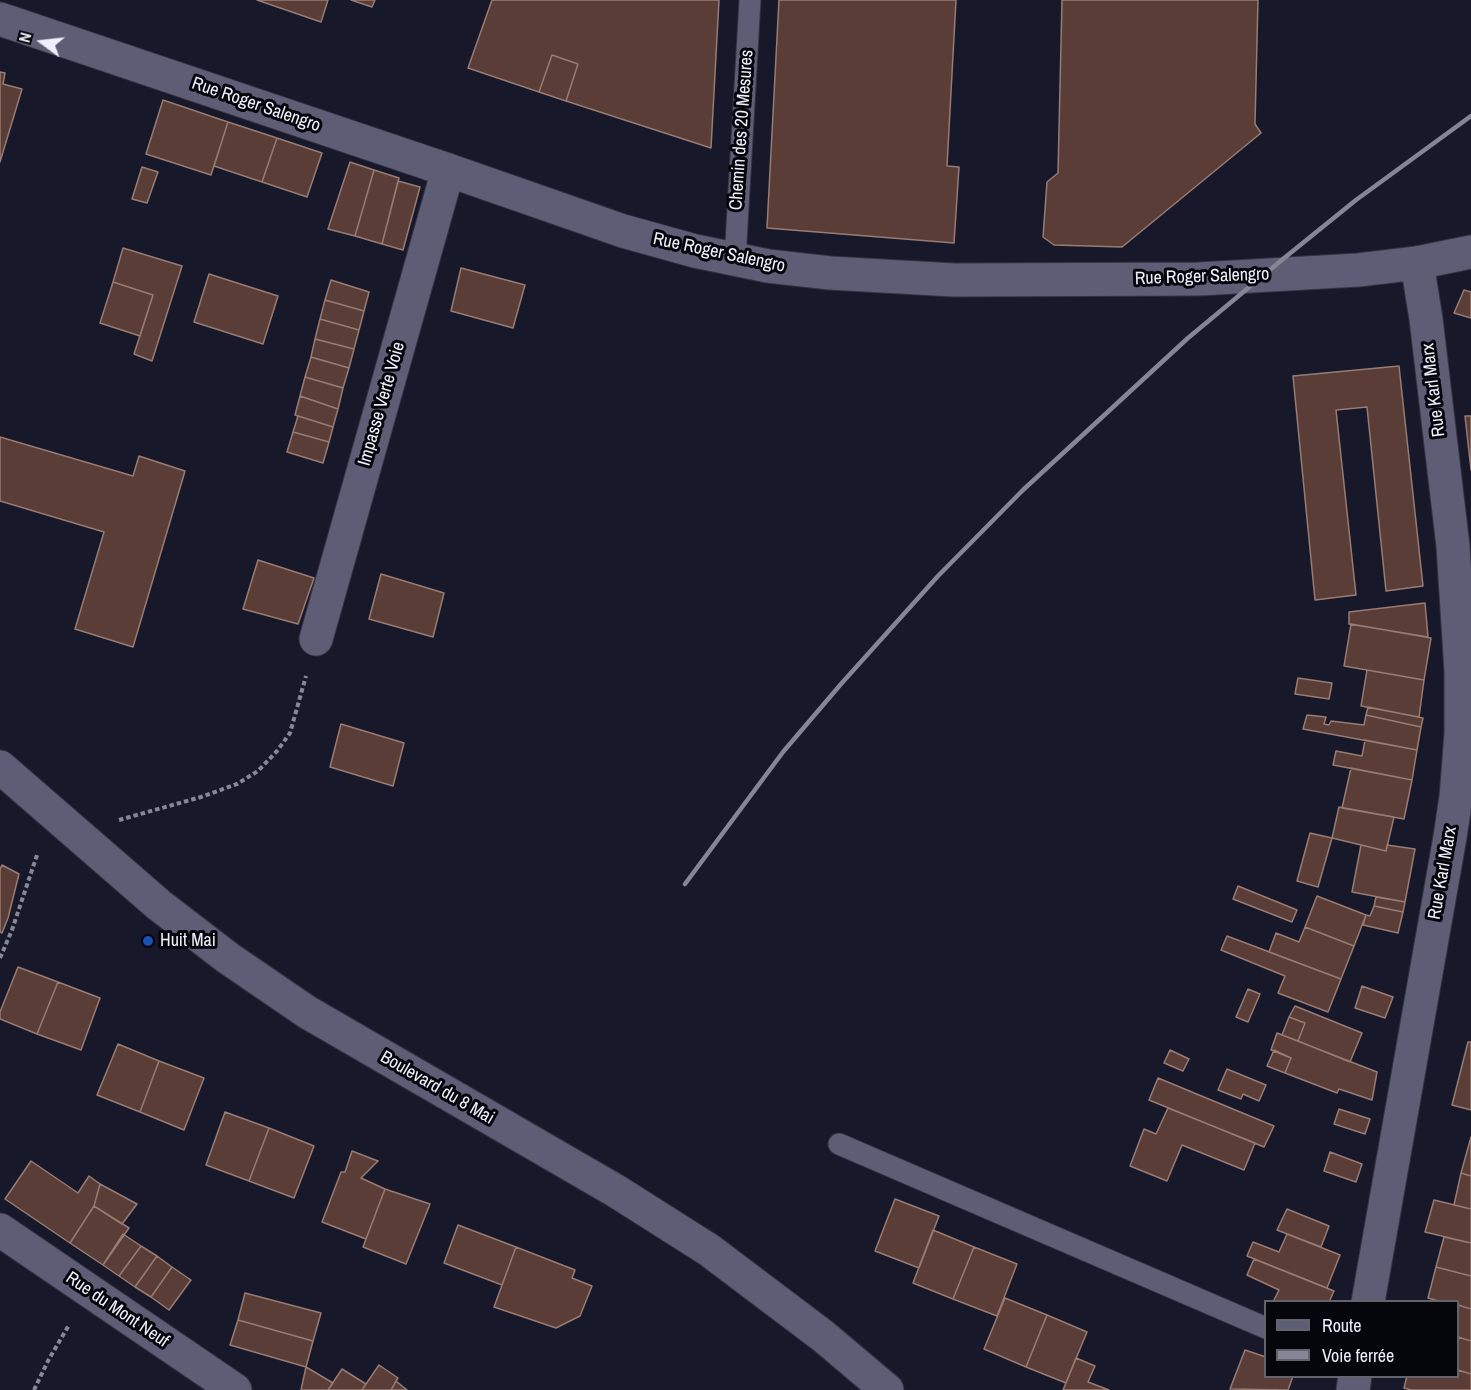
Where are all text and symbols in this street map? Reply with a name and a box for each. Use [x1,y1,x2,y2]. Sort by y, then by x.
north arrow [12,12,72,72]
text: N [13,30,36,45]
street label: Chemin des 20 Mesures [726,49,758,211]
street label: Rue Roger Salengro [189,73,323,137]
street label: Rue Roger Salengro [651,228,787,278]
street label: Rue Roger Salengro [1134,264,1270,290]
street label: Impasse Verte Voie [354,339,410,469]
street label: Rue Karl Marx [1418,342,1450,438]
street label: Rue Karl Marx [1424,825,1462,921]
place label: Huit Mai [160,930,216,952]
marker: Huit Mai [141,934,155,948]
street label: Boulevard du 8 Mai [376,1047,498,1129]
street label: Rue du Mont Neuf [61,1268,173,1352]
legend [1264,1300,1459,1378]
text: Route [1322,1313,1361,1338]
text: Voie ferrée [1322,1343,1394,1368]

